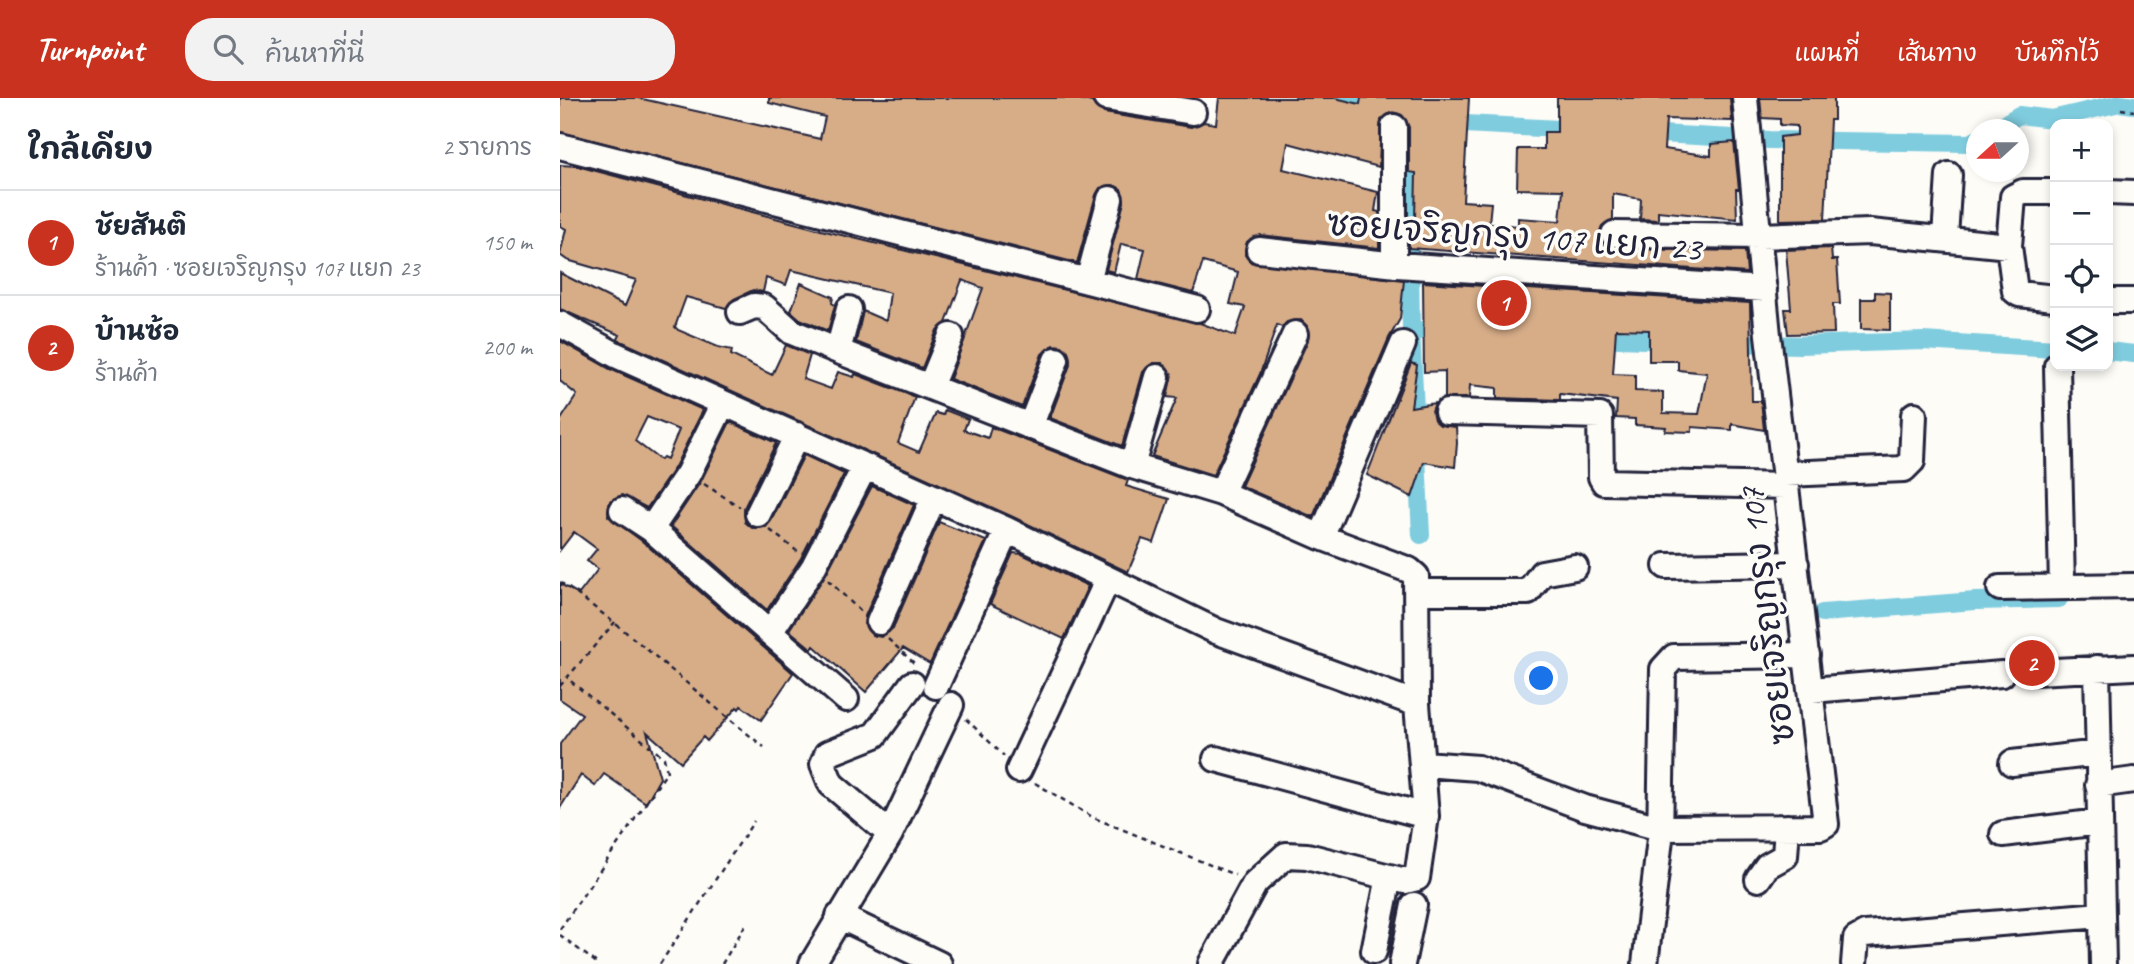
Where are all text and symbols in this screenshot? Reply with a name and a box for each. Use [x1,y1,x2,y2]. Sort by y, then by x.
search box [185,18,675,81]
text: Turnpoint [35,28,143,70]
icon: search [209,30,247,68]
text: ค้นหาที่นี่ [265,37,364,70]
text: แผนที่ [1794,38,1859,68]
text: เส้นทาง [1897,38,1977,68]
text: บันทึกไว้ [2015,38,2099,68]
north arrow [1966,119,2029,182]
map controls [2050,119,2113,371]
button: + [2050,119,2113,182]
text: ใกล้เคียง [28,130,153,168]
text: 2 รายการ [442,133,532,162]
button: − [2050,182,2113,245]
street label: ซอยเจริญกรุง 107 แยก 23 [1325,200,1705,276]
text: ชัยสันติ [95,210,186,243]
text: 1 [46,228,56,257]
text: 150 m [483,228,532,257]
button: locate [2050,245,2113,308]
text: ร้านค้า · ซอยเจริญกรุง 107 แยก 23 [95,254,420,283]
pin: 1 [1481,277,1527,329]
button: layers [2050,308,2113,371]
text: บ้านซ้อ [95,315,179,348]
text: 2 [46,333,56,362]
text: 200 m [483,333,532,362]
text: ร้านค้า [95,359,158,388]
street label: ซอยเจริญกรุง 107 [1729,482,1809,747]
pin: 2 [2009,637,2055,689]
your location [1524,661,1558,695]

